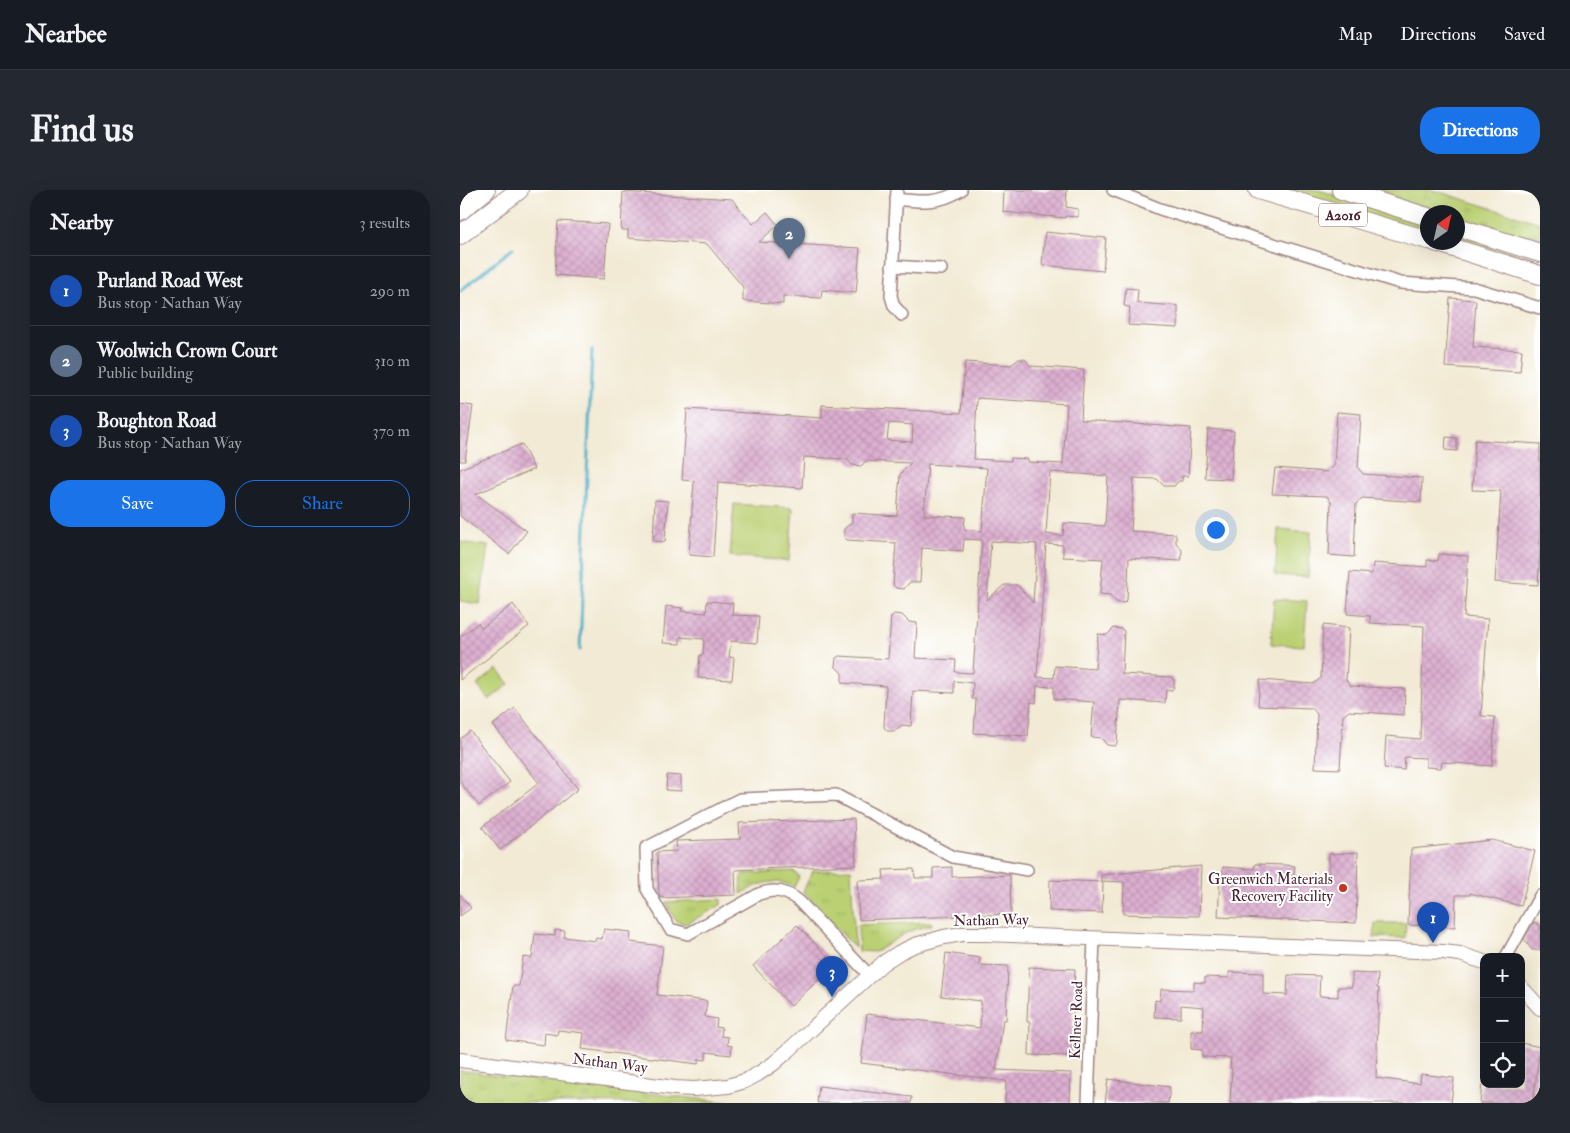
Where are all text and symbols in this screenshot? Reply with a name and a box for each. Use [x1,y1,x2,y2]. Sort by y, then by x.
text: Nearbee [25,19,107,50]
text: Map [1339,23,1372,46]
text: Directions [1400,23,1476,46]
text: Saved [1504,23,1545,46]
button: Directions [1420,107,1540,154]
text: Find us [30,108,134,152]
road number: A2016 [1319,204,1367,226]
north arrow [1420,205,1465,250]
text: Nearby [50,209,113,236]
text: 3 results [359,213,410,233]
pin: 2 [773,218,805,259]
text: Purland Road West [97,269,243,293]
text: 1 [63,281,69,301]
text: 290 m [370,281,410,301]
text: Bus stop · Nathan Way [97,293,242,313]
text: Woolwich Crown Court [97,339,277,363]
text: 2 [62,351,70,371]
text: 310 m [374,351,410,371]
text: Public building [97,363,193,383]
text: Boughton Road [97,409,216,433]
text: 3 [63,421,69,441]
text: 370 m [373,421,410,441]
text: Bus stop · Nathan Way [97,433,242,453]
button: Save [50,480,225,527]
button: Share [235,480,410,527]
your location [1203,517,1229,543]
place label: Greenwich Materials Recovery Facility [1208,870,1333,906]
marker: Greenwich Materials Recovery Facility [1337,882,1349,894]
pin: 1 [1417,902,1449,943]
street label: Nathan Way [953,910,1029,931]
map controls [1480,953,1525,1088]
button: + [1480,953,1525,998]
pin: 3 [816,956,848,997]
street label: Kellner Road [1066,980,1087,1060]
button: − [1480,998,1525,1043]
button: locate [1480,1043,1525,1088]
street label: Nathan Way [571,1049,649,1078]

